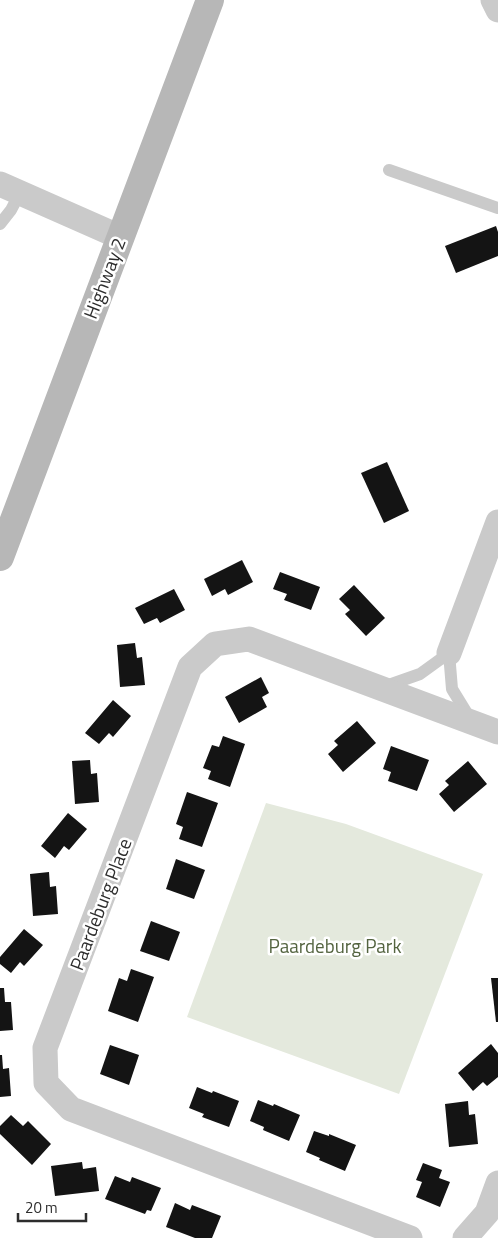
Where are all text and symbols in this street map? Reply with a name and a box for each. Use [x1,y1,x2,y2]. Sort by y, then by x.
street label: Highway 2 [75,233,133,323]
street label: Paardeburg Place [61,834,139,974]
park label: Paardeburg Park [268,931,402,960]
scale bar [18,1190,85,1222]
text: 20 m [25,1196,58,1219]

